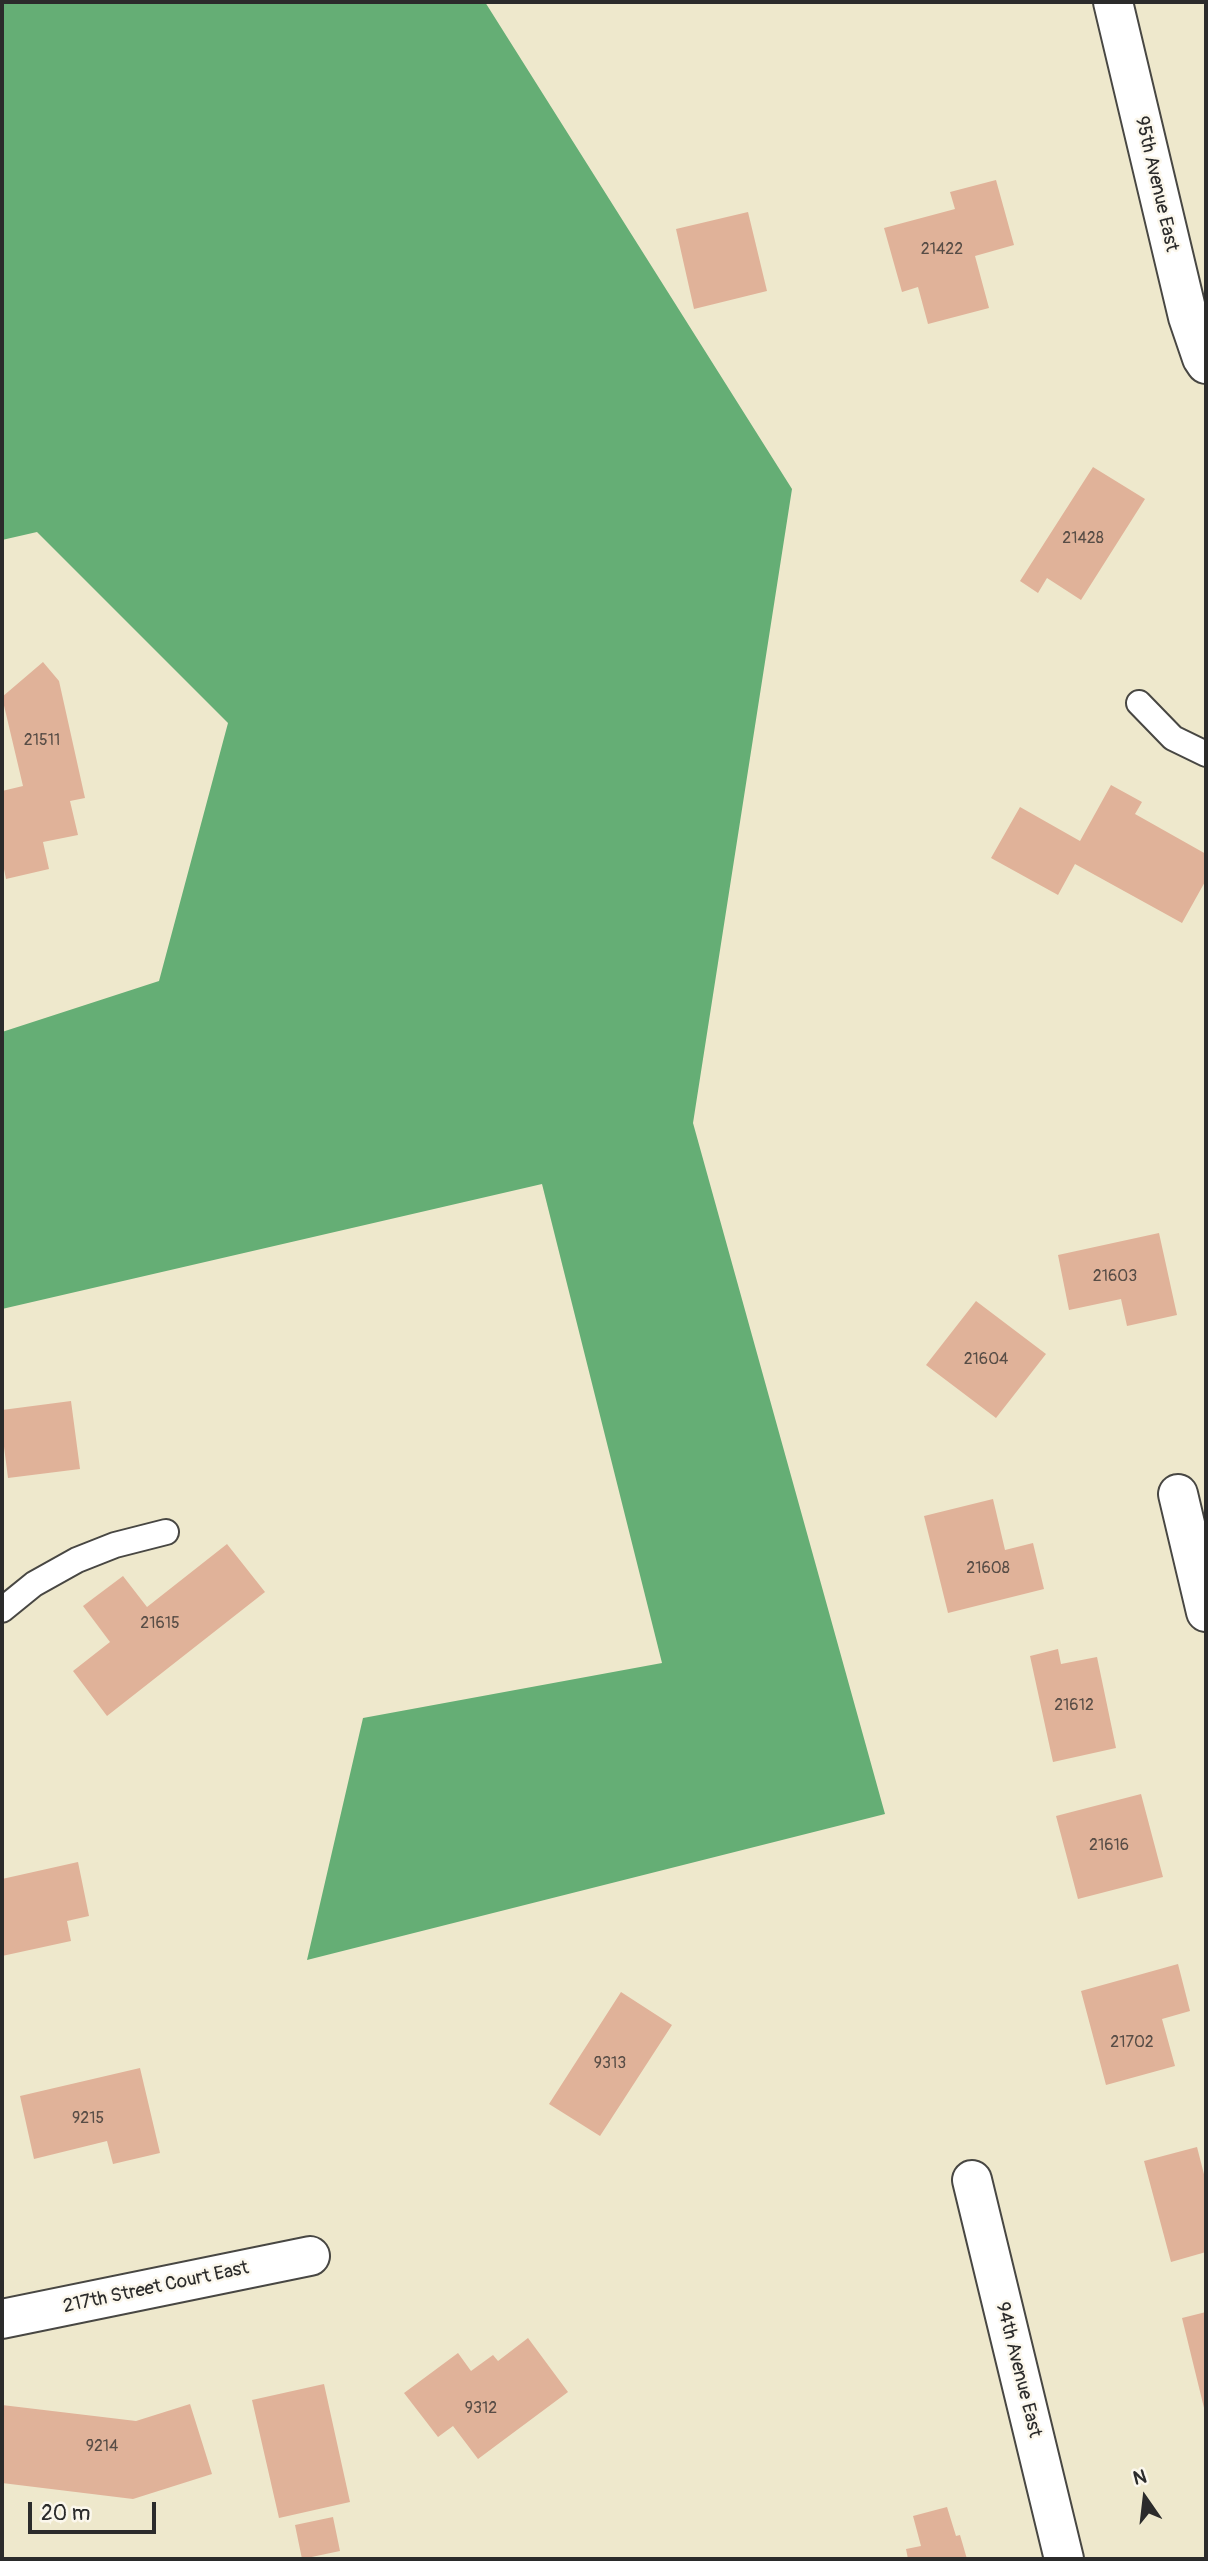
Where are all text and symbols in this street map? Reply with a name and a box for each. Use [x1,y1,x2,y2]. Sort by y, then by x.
street label: 95th Avenue East [1129,114,1183,254]
house number: 21422 [921,240,963,260]
house number: 21428 [1062,529,1104,549]
house number: 21511 [24,731,60,751]
house number: 21603 [1093,1267,1137,1287]
house number: 21604 [964,1350,1008,1370]
house number: 21608 [966,1559,1010,1579]
house number: 21615 [140,1614,180,1634]
house number: 21612 [1054,1696,1094,1716]
house number: 21616 [1089,1836,1129,1856]
house number: 21702 [1110,2033,1154,2053]
house number: 9313 [594,2054,626,2074]
house number: 9215 [72,2109,104,2129]
street label: 217th Street Court East [61,2257,251,2319]
street label: 94th Avenue East [990,2300,1046,2440]
house number: 9312 [465,2399,497,2419]
house number: 9214 [86,2437,118,2457]
north arrow [1110,2463,1180,2533]
text: N [1131,2464,1149,2491]
scale bar [32,2488,159,2532]
text: 20 m [41,2500,90,2527]

